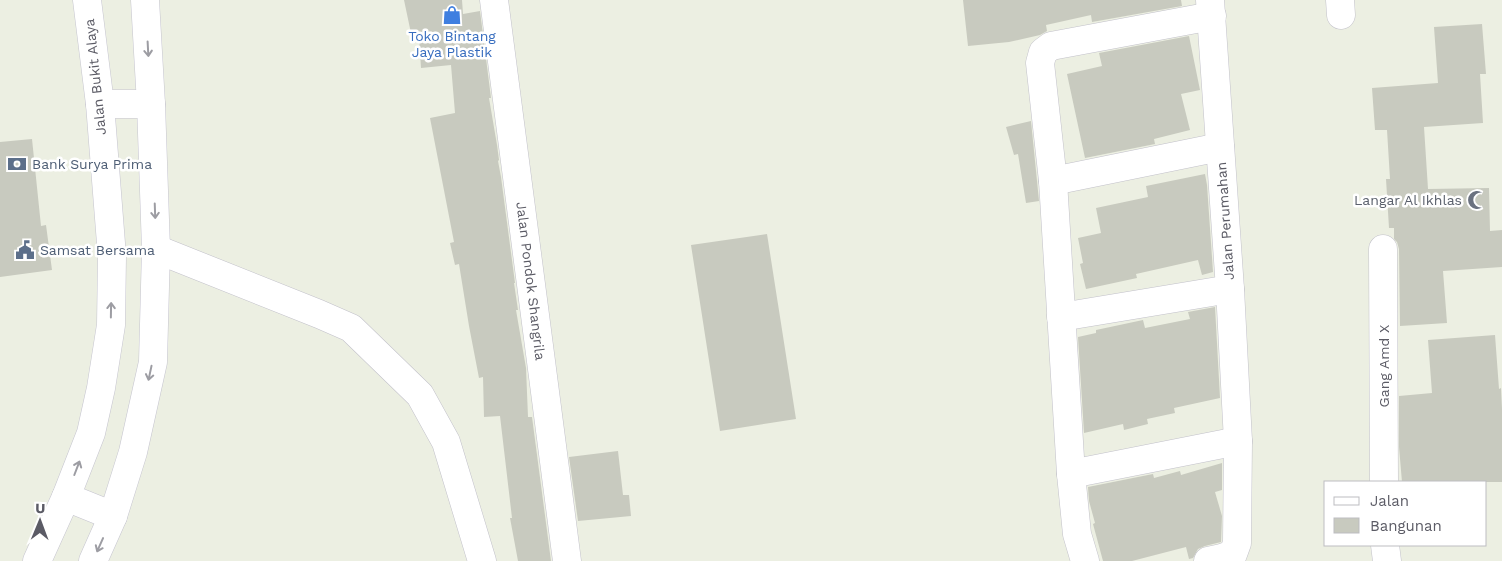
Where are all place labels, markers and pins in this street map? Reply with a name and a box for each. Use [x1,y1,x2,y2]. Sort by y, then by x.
shop icon: Toko Bintang Jaya Plastik [441,4,463,26]
place label: Toko Bintang Jaya Plastik [408,28,496,60]
bank icon: Bank Surya Prima [6,153,28,175]
place label: Bank Surya Prima [32,156,152,172]
mosque icon: Langar Al Ikhlas [1466,189,1488,211]
place label: Langar Al Ikhlas [1354,192,1462,208]
public building icon: Samsat Bersama [14,239,36,261]
place label: Samsat Bersama [40,242,155,258]

